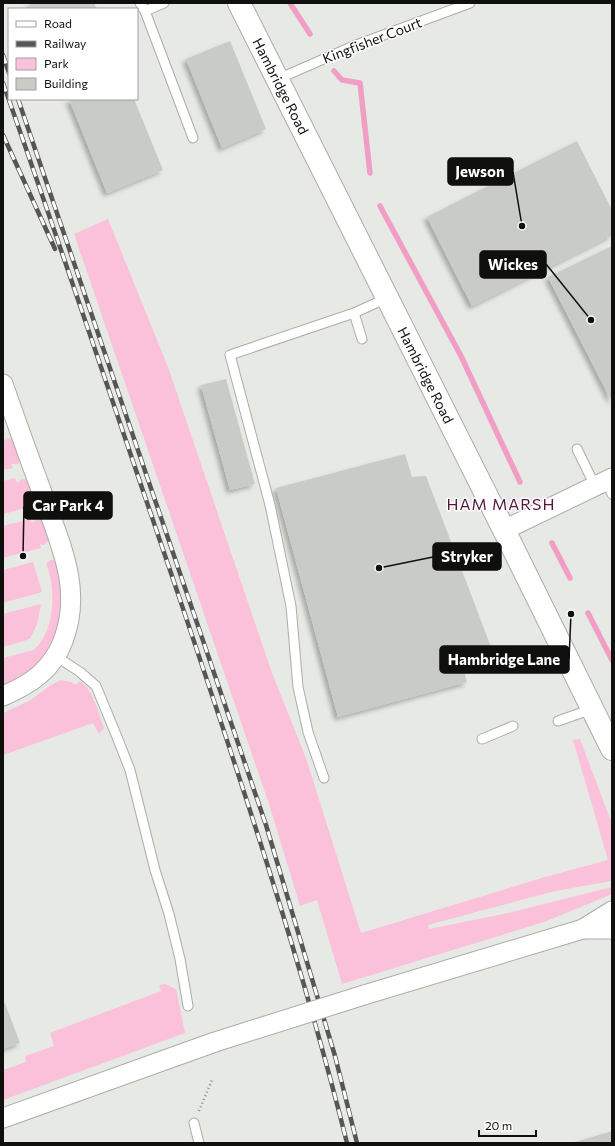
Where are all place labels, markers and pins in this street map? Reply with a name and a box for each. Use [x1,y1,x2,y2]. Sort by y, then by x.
callout: Jewson [448,158,513,185]
callout: Wickes [480,251,546,278]
callout: Car Park 4 [24,492,112,519]
callout: Stryker [433,543,501,570]
callout: Hambridge Lane [440,646,569,673]

